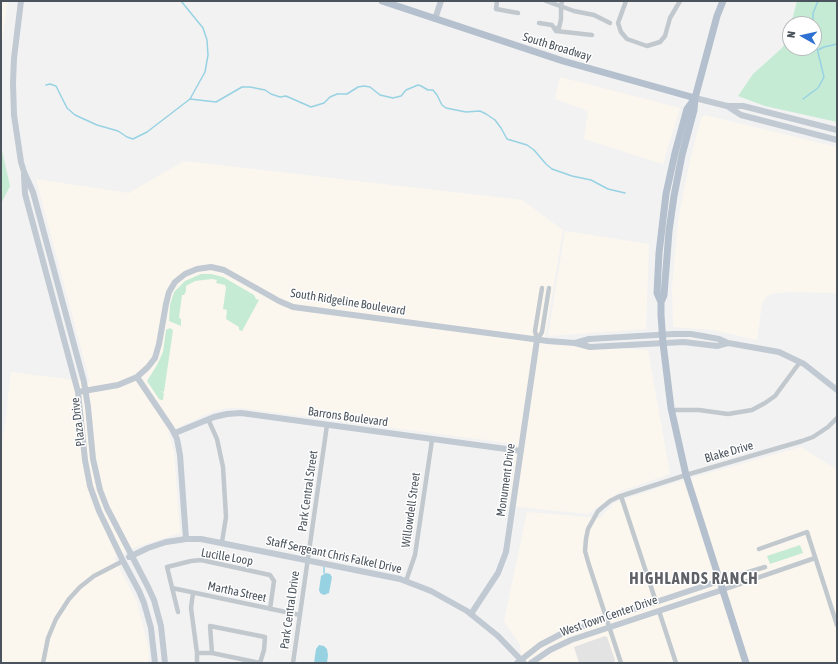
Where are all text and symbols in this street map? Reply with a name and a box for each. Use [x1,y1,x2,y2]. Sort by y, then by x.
north arrow [782,16,822,56]
street label: South Broadway [521,30,593,64]
text: N [785,30,798,39]
street label: South Ridgeline Boulevard [289,286,407,318]
street label: Plaza Drive [68,397,88,447]
street label: Barrons Boulevard [307,404,389,430]
street label: Blake Drive [703,438,755,466]
street label: Monument Drive [494,443,518,517]
street label: Park Central Street [295,449,321,533]
street label: Willowdell Street [399,472,423,548]
street label: Staff Sergeant Chris Falkel Drive [265,534,403,576]
street label: Lucille Loop [200,545,254,569]
district label: HIGHLANDS RANCH [629,569,759,589]
street label: Park Central Drive [277,570,303,650]
street label: Martha Street [206,579,268,605]
street label: West Town Center Drive [559,593,659,639]

